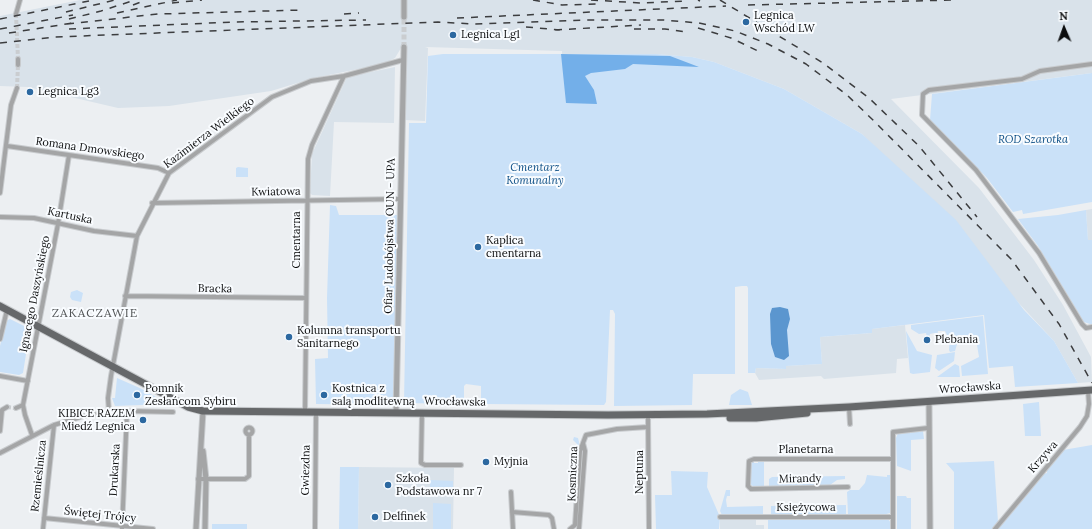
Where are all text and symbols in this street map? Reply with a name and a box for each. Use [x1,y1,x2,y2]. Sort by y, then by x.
north arrow [1044,8,1084,48]
place label: Legnica Wschód LW [754,9,815,35]
text: N [1059,9,1068,23]
marker: Legnica Wschód LW [741,17,751,27]
place label: Legnica Lg1 [461,28,520,42]
marker: Legnica Lg1 [448,30,458,40]
place label: Legnica Lg3 [38,85,99,99]
marker: Legnica Lg3 [25,87,35,97]
street label: Kazimierza Wielkiego [161,95,257,171]
park label: ROD Szarotka [998,133,1068,147]
street label: Romana Dmowskiego [35,135,145,163]
street label: Ofiar Ludobójstwa OUN - UPA [382,158,398,314]
park label: Cmentarz Komunalny [506,161,564,187]
street label: Kwiatowa [251,185,301,199]
street label: Kartuska [46,205,94,227]
street label: Cmentarna [290,211,304,269]
place label: Kaplica cmentarna [486,234,541,260]
street label: Ignacego Daszyńskiego [17,235,53,353]
marker: Kaplica cmentarna [473,242,483,252]
street label: Bracka [198,282,232,296]
district label: ZAKACZAWIE [52,307,138,321]
place label: Kolumna transportu Sanitarnego [297,324,400,350]
marker: Kolumna transportu Sanitarnego [284,332,294,342]
place label: Plebania [935,333,978,347]
marker: Plebania [922,335,932,345]
street label: Wrocławska [939,379,1001,397]
place label: Pomnik Zesłańcom Sybiru [145,382,236,408]
place label: Kostnica z salą modlitewną [332,382,415,408]
marker: Pomnik Zesłańcom Sybiru [132,390,142,400]
marker: Kostnica z salą modlitewną [319,390,329,400]
street label: Wrocławska [424,395,486,409]
place label: KIBICE RAZEM Miedź Legnica [58,407,135,433]
marker: KIBICE RAZEM Miedź Legnica [138,415,148,425]
street label: Krzywa [1026,438,1060,476]
street label: Rzemieślnicza [29,439,49,513]
street label: Drukarska [107,443,123,497]
street label: Planetarna [779,443,833,457]
street label: Gwiezdna [299,445,313,495]
street label: Kosmiczna [565,446,581,502]
street label: Neptuna [633,450,647,494]
place label: Myjnia [494,455,528,469]
marker: Myjnia [481,457,491,467]
place label: Szkoła Podstawowa nr 7 [396,472,482,498]
street label: Mirandy [779,472,821,486]
marker: Szkoła Podstawowa nr 7 [383,480,393,490]
street label: Księżycowa [776,501,836,515]
street label: Świętej Trójcy [63,505,137,525]
place label: Delfinek [383,510,426,524]
marker: Delfinek [370,512,380,522]

